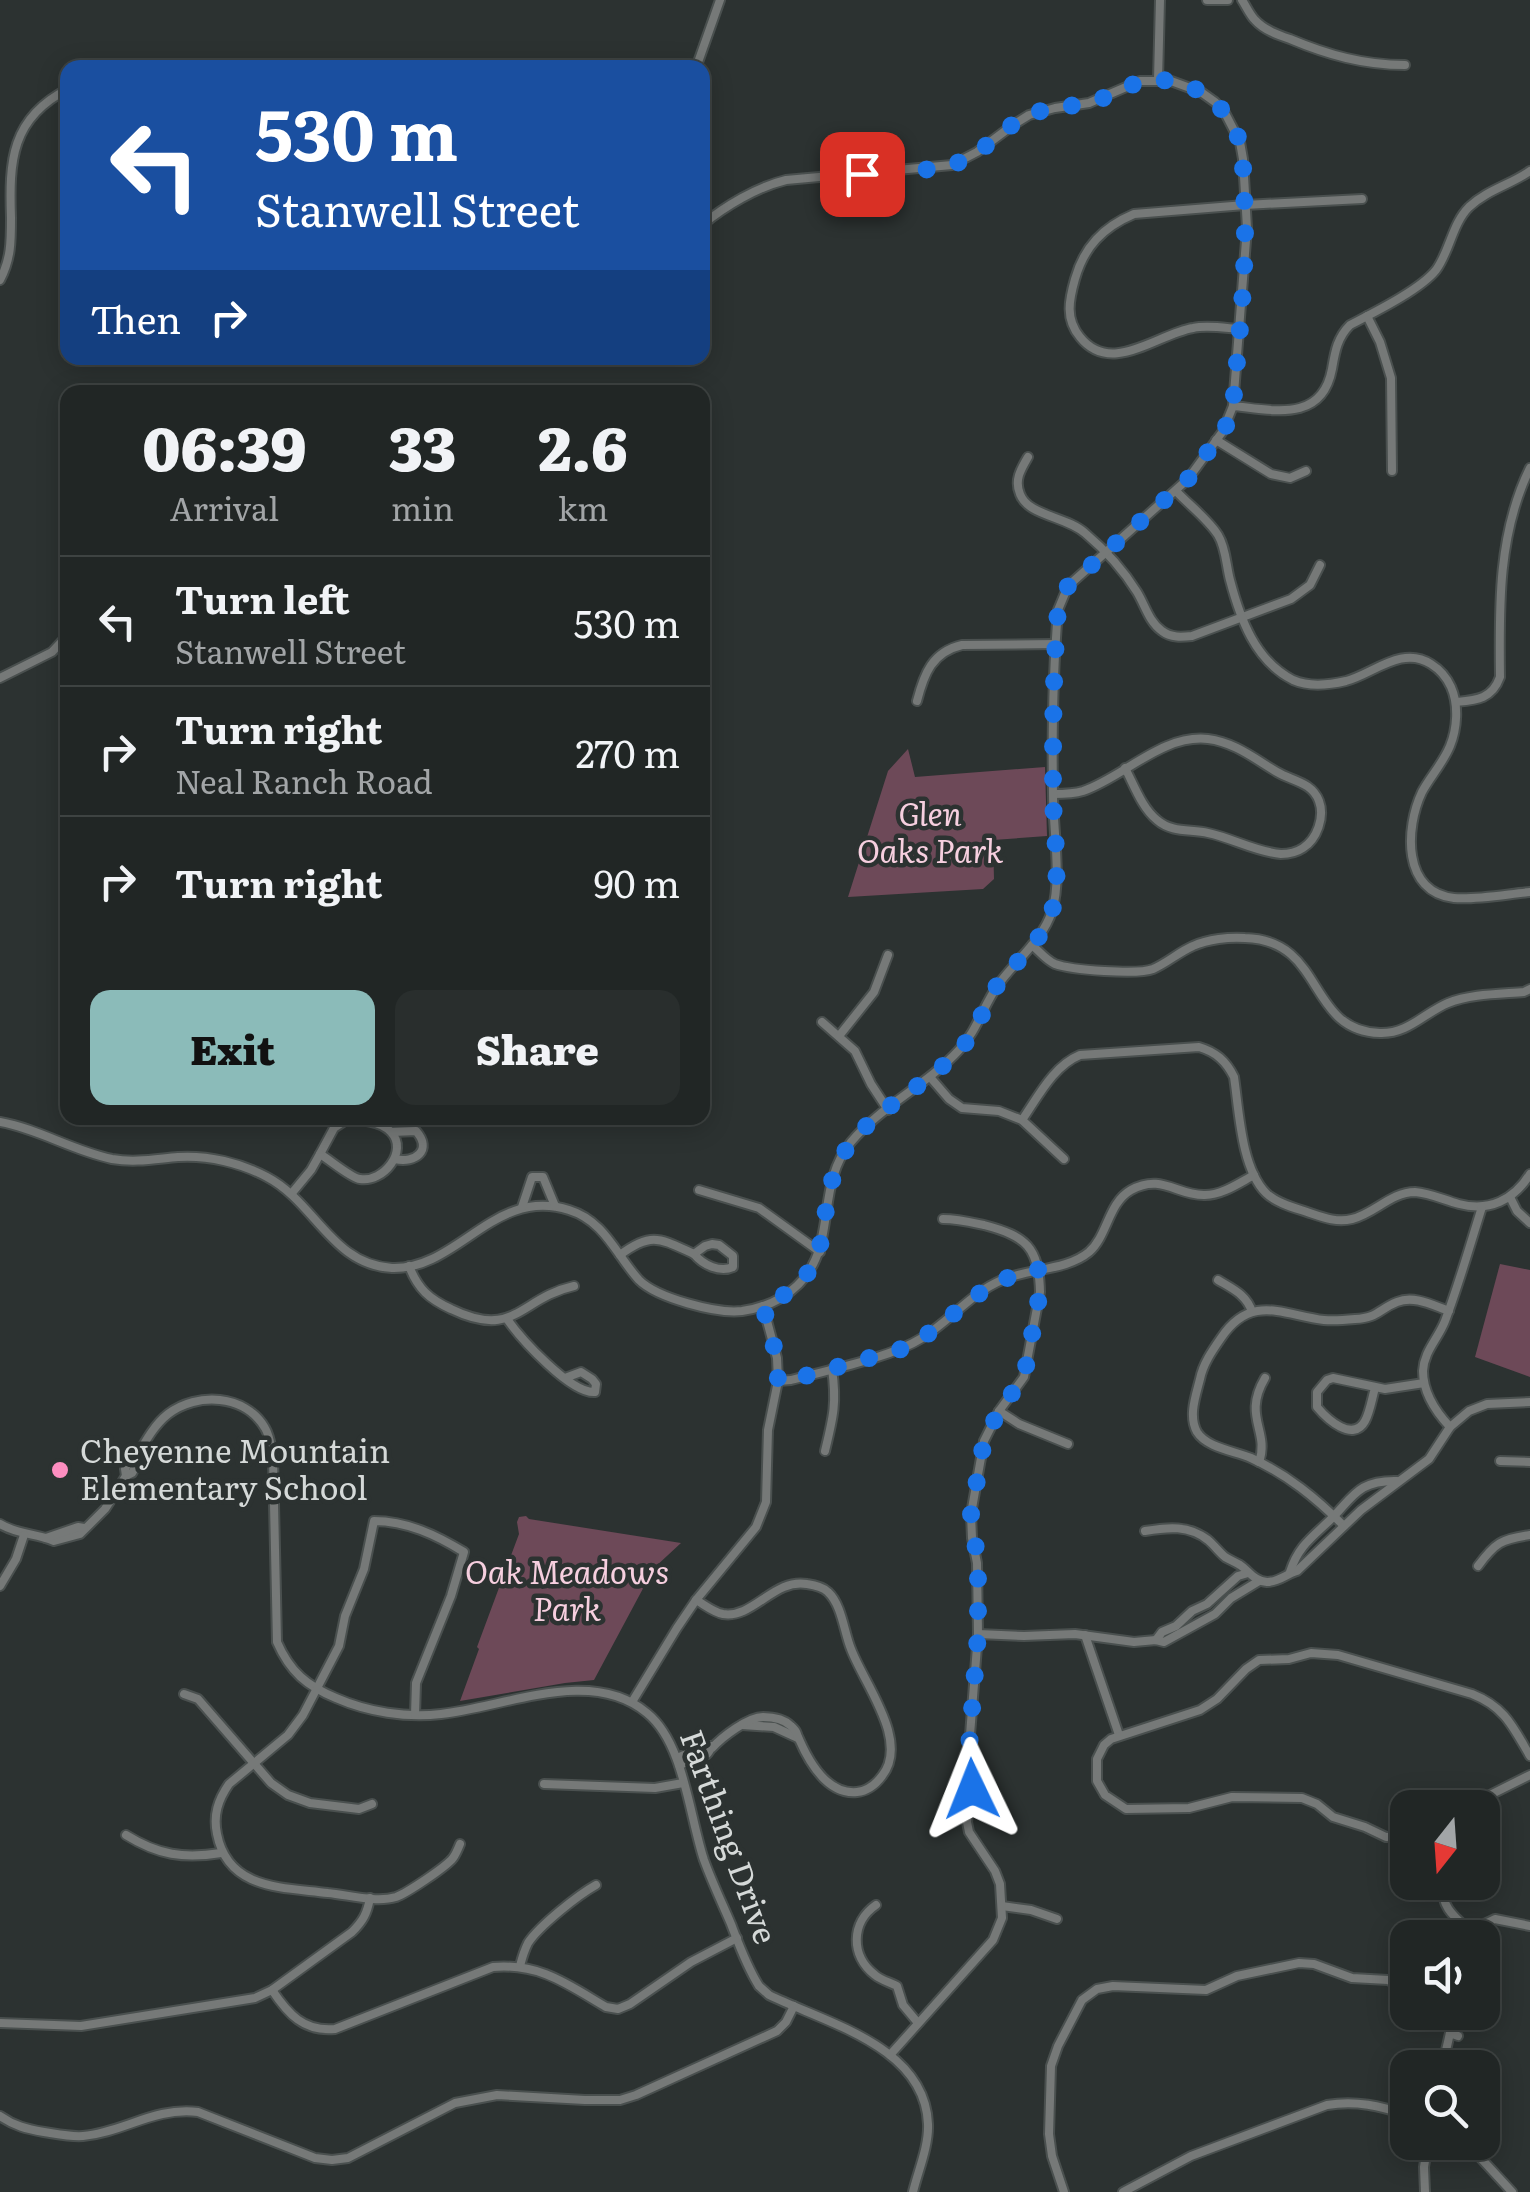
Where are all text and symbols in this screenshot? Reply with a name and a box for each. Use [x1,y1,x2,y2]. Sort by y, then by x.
text: 530 m [255,79,458,183]
icon: left [90,100,220,230]
pin [820,132,905,217]
icon: arrive [835,147,890,202]
text: Stanwell Street [255,174,580,241]
text: Then [90,289,181,346]
icon: right [201,290,256,345]
text: 06:39 [142,400,307,489]
text: 33 [389,400,456,489]
text: 2.6 [538,400,628,489]
text: Arrival [170,483,279,531]
text: min [391,483,454,531]
text: km [558,483,608,531]
text: Turn left [175,569,350,626]
text: 530 m [574,593,680,650]
icon: left [90,594,145,649]
text: Stanwell Street [175,626,406,674]
text: Turn right [175,699,382,756]
text: 270 m [575,723,680,780]
icon: right [90,724,145,779]
text: Neal Ranch Road [175,756,433,804]
park label: Glen Oaks Park [857,788,1004,873]
text: Turn right [175,853,382,910]
text: 90 m [594,853,680,910]
icon: right [90,854,145,909]
button: Exit [90,990,375,1105]
button: Share [395,990,680,1105]
place label: Cheyenne Mountain Elementary School [80,1425,390,1510]
marker: Cheyenne Mountain Elementary School [49,1459,71,1481]
park label: Oak Meadows Park [465,1546,669,1631]
street label: Farthing Drive [670,1722,792,1950]
position arrow [920,1737,1024,1841]
north arrow [1390,1790,1500,1900]
map controls [1390,1790,1500,2160]
button: sound [1390,1920,1500,2030]
button: search [1390,2050,1500,2160]

